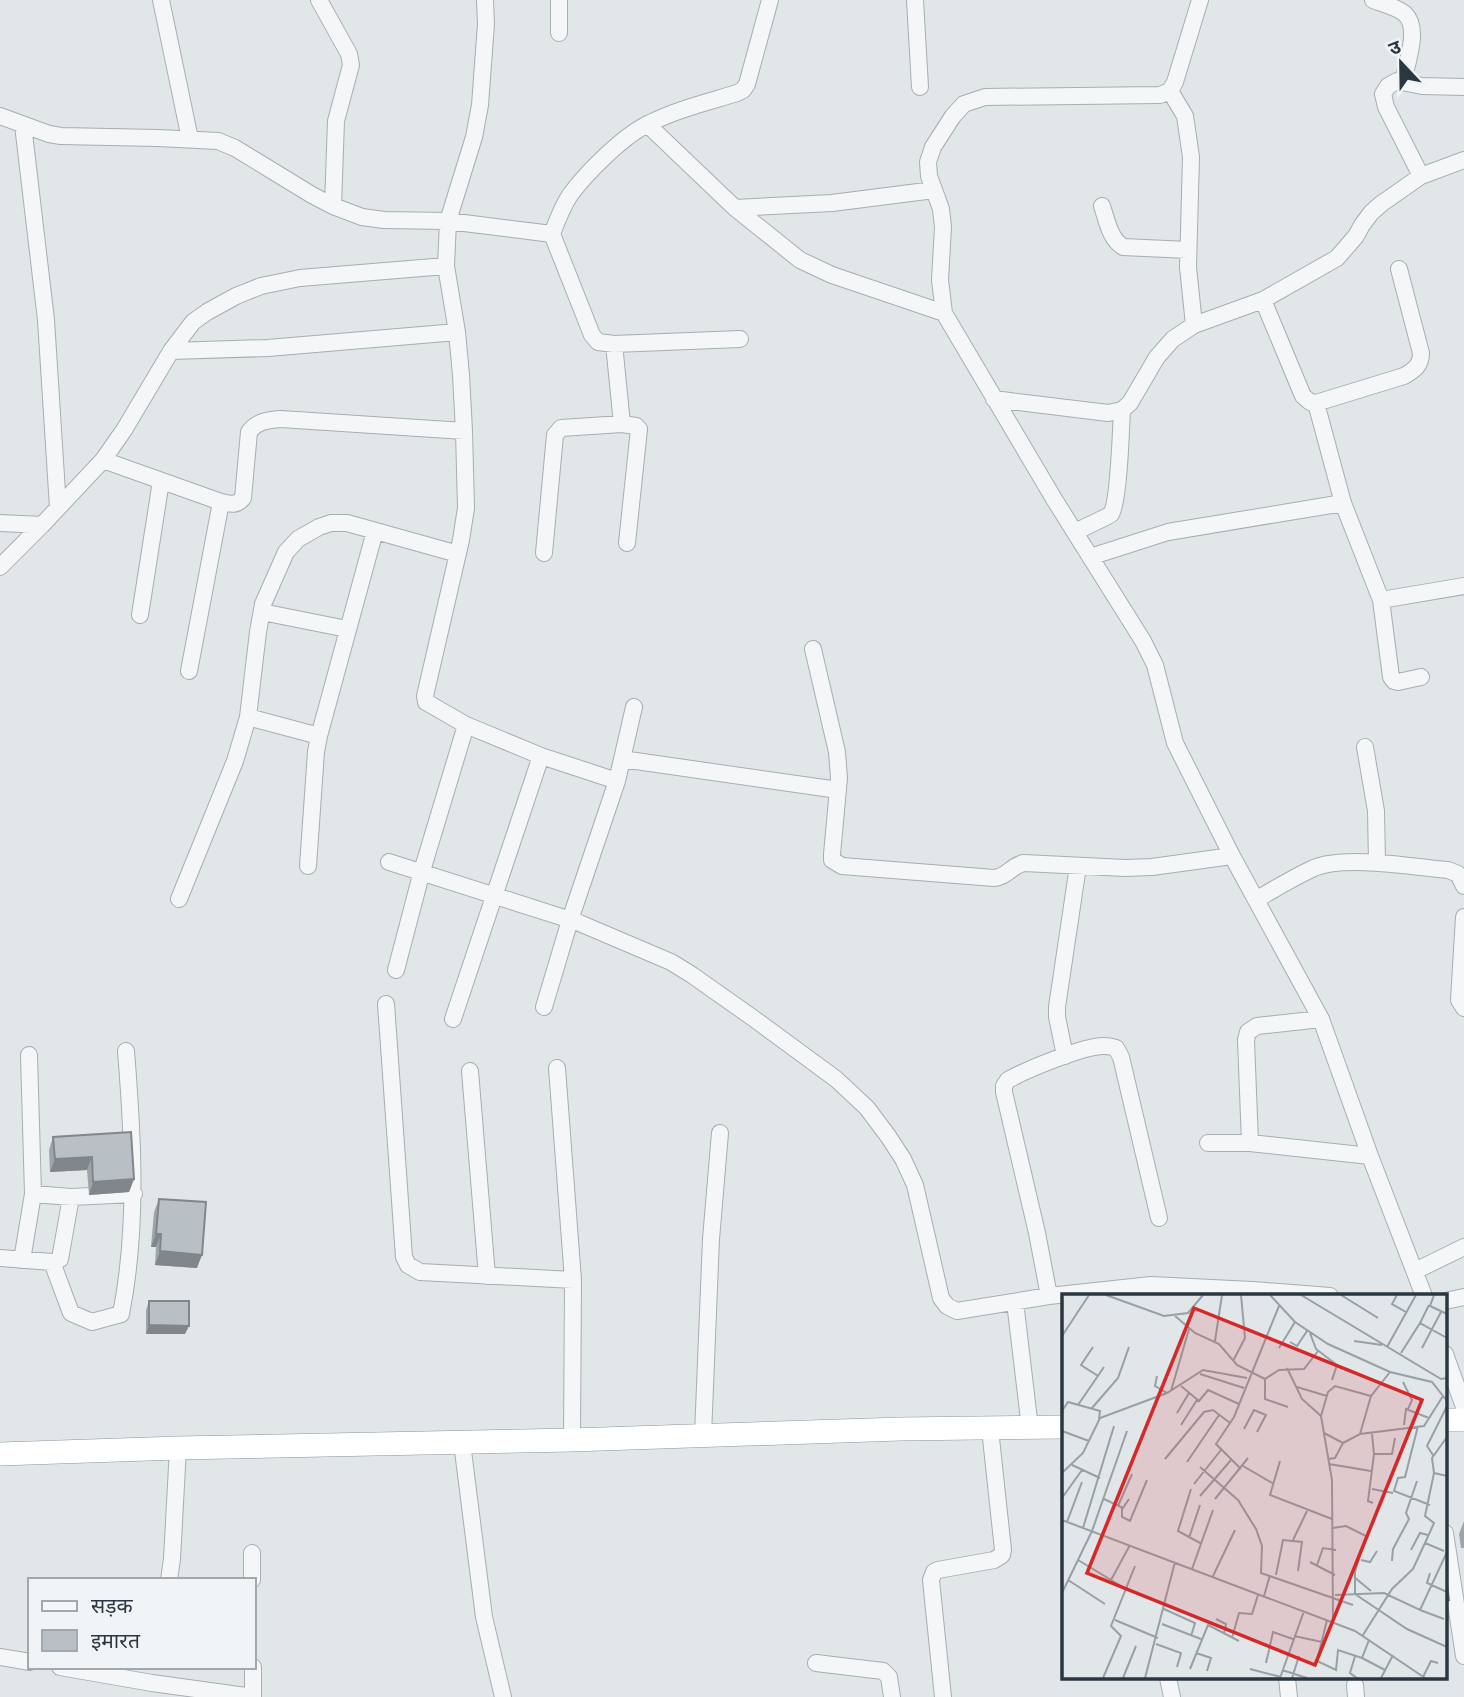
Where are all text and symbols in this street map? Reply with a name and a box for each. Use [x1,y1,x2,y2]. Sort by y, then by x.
north arrow [1366,28,1436,98]
text: उ [1385,34,1405,60]
inset map [1062,1294,1446,1680]
legend [28,1578,256,1669]
text: सड़क [91,1592,133,1618]
text: इमारत [91,1627,141,1653]

